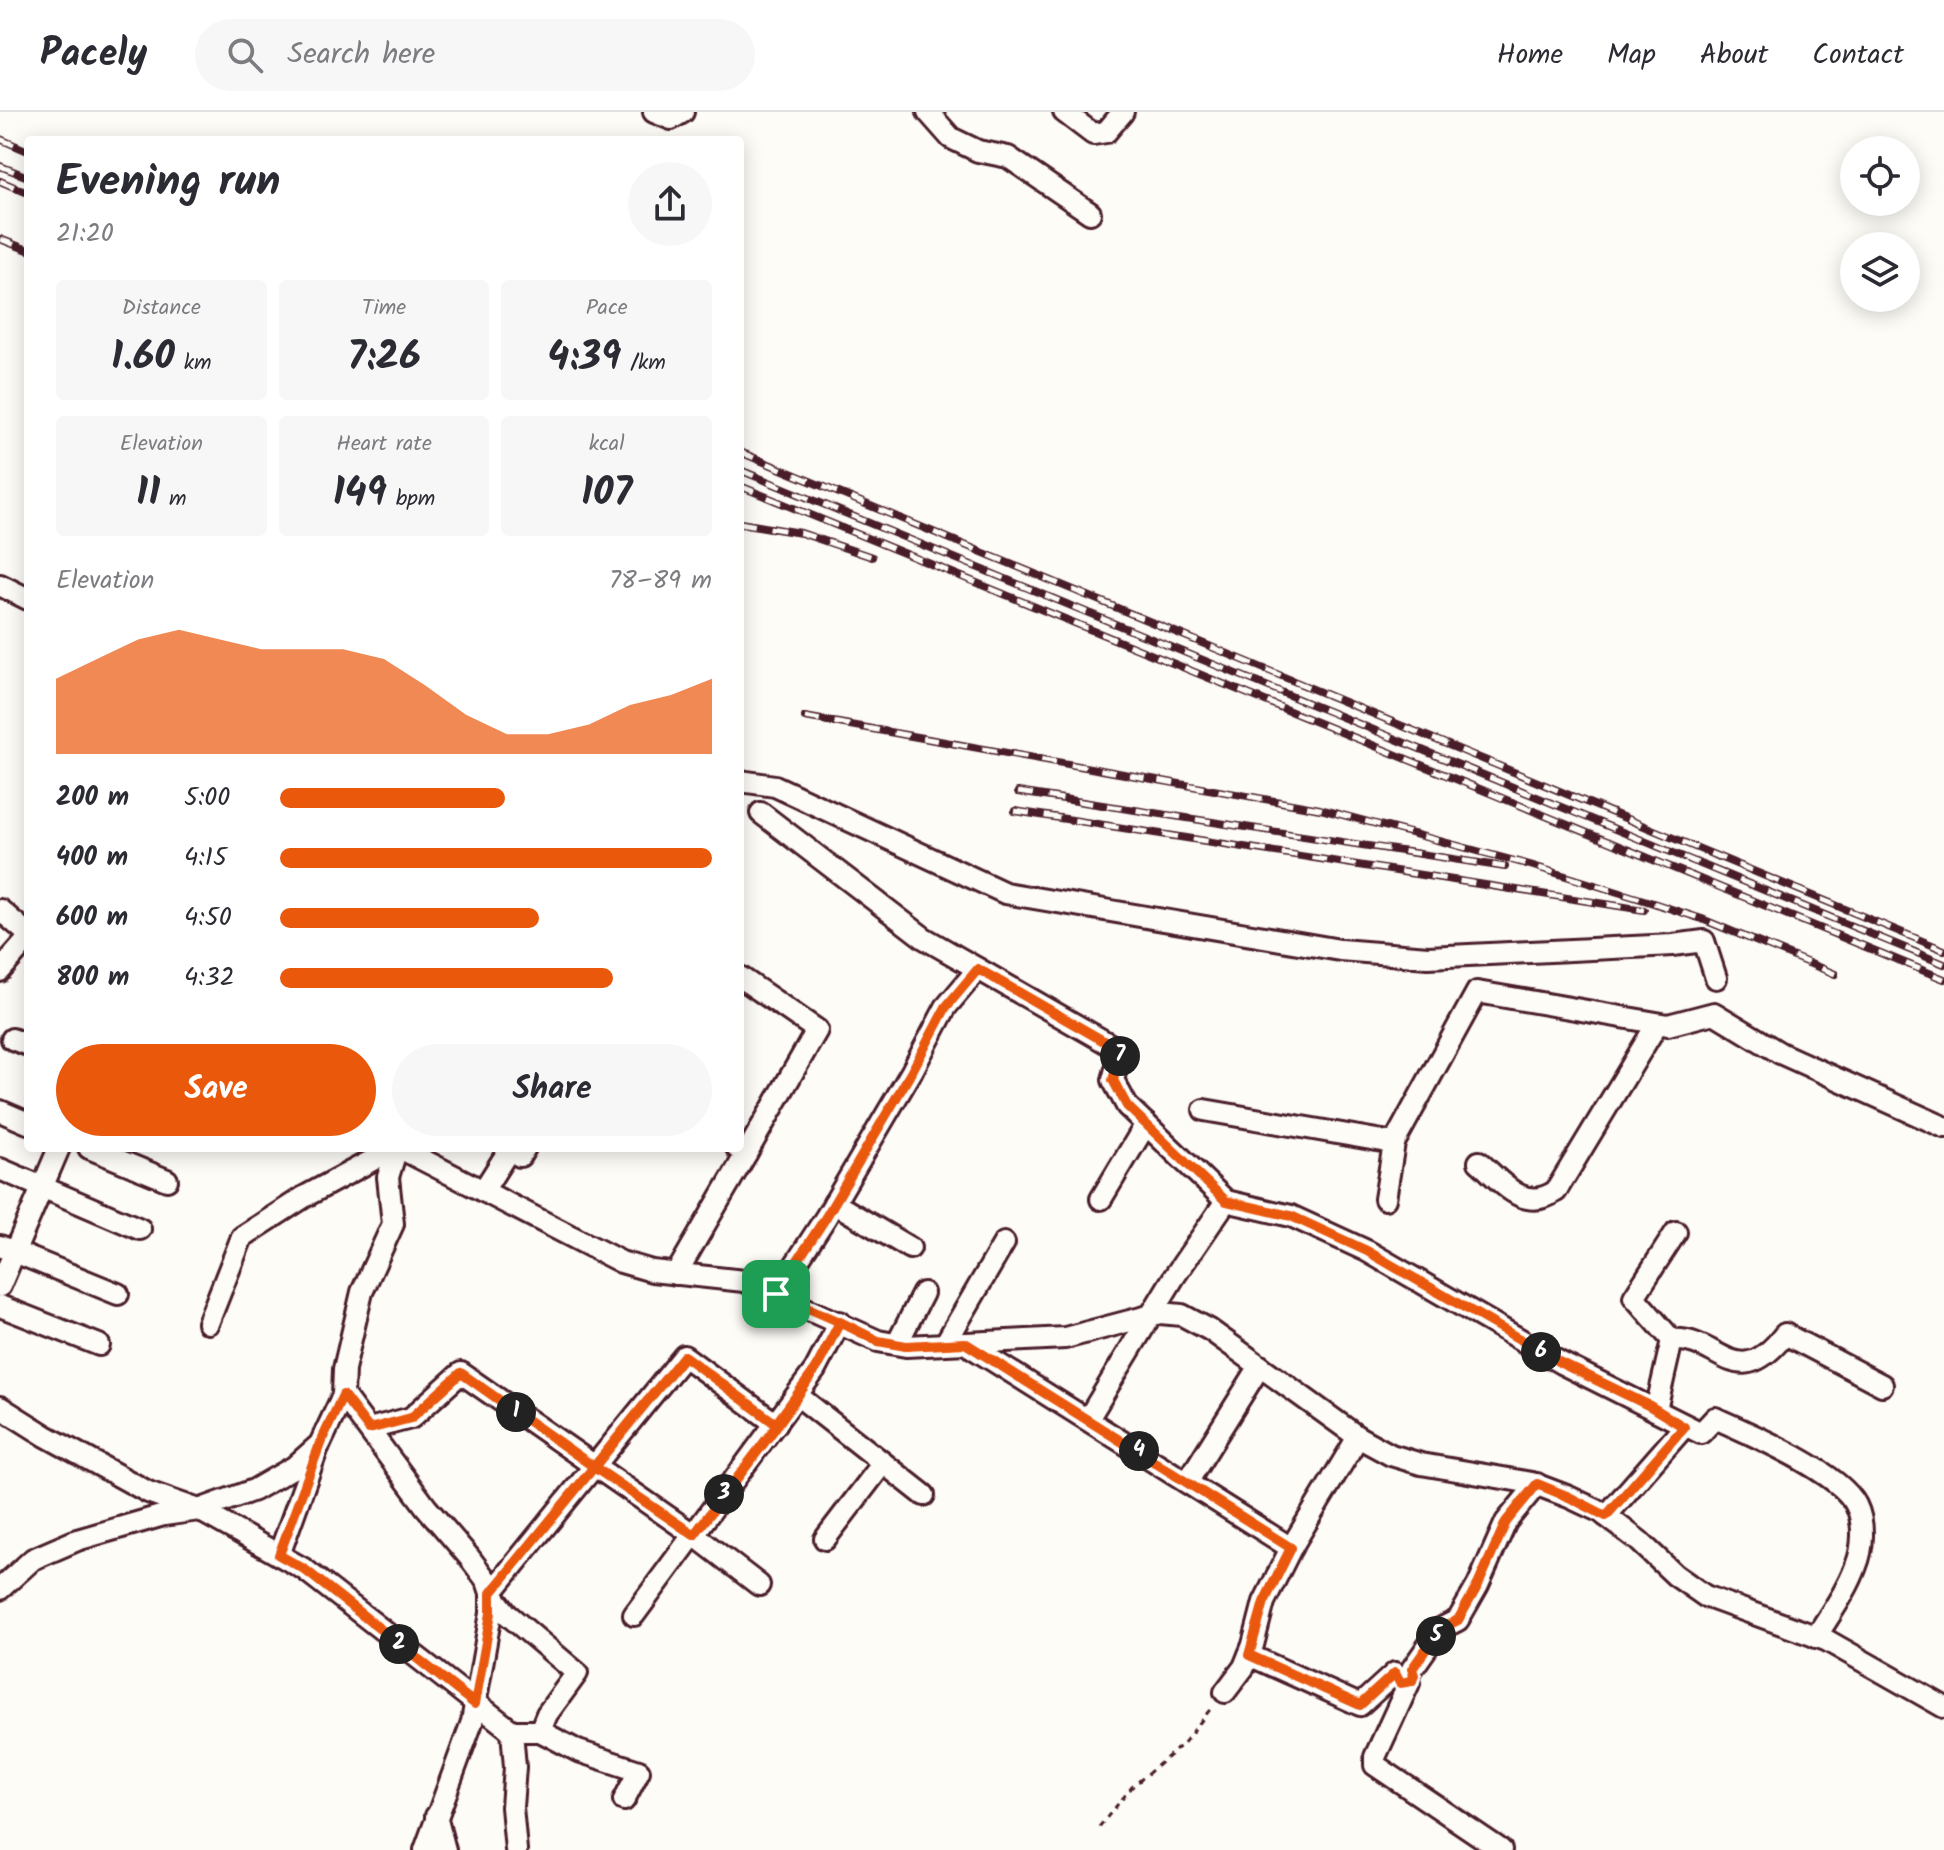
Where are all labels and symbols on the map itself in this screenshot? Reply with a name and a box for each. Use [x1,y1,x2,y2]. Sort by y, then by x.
pin: 7 [1100,1036,1140,1076]
pin [742,1260,810,1328]
pin: 6 [1521,1332,1561,1372]
pin: 1 [496,1392,536,1432]
pin: 4 [1119,1431,1159,1471]
pin: 3 [704,1474,744,1514]
pin: 5 [1416,1616,1456,1656]
pin: 2 [379,1624,419,1664]

